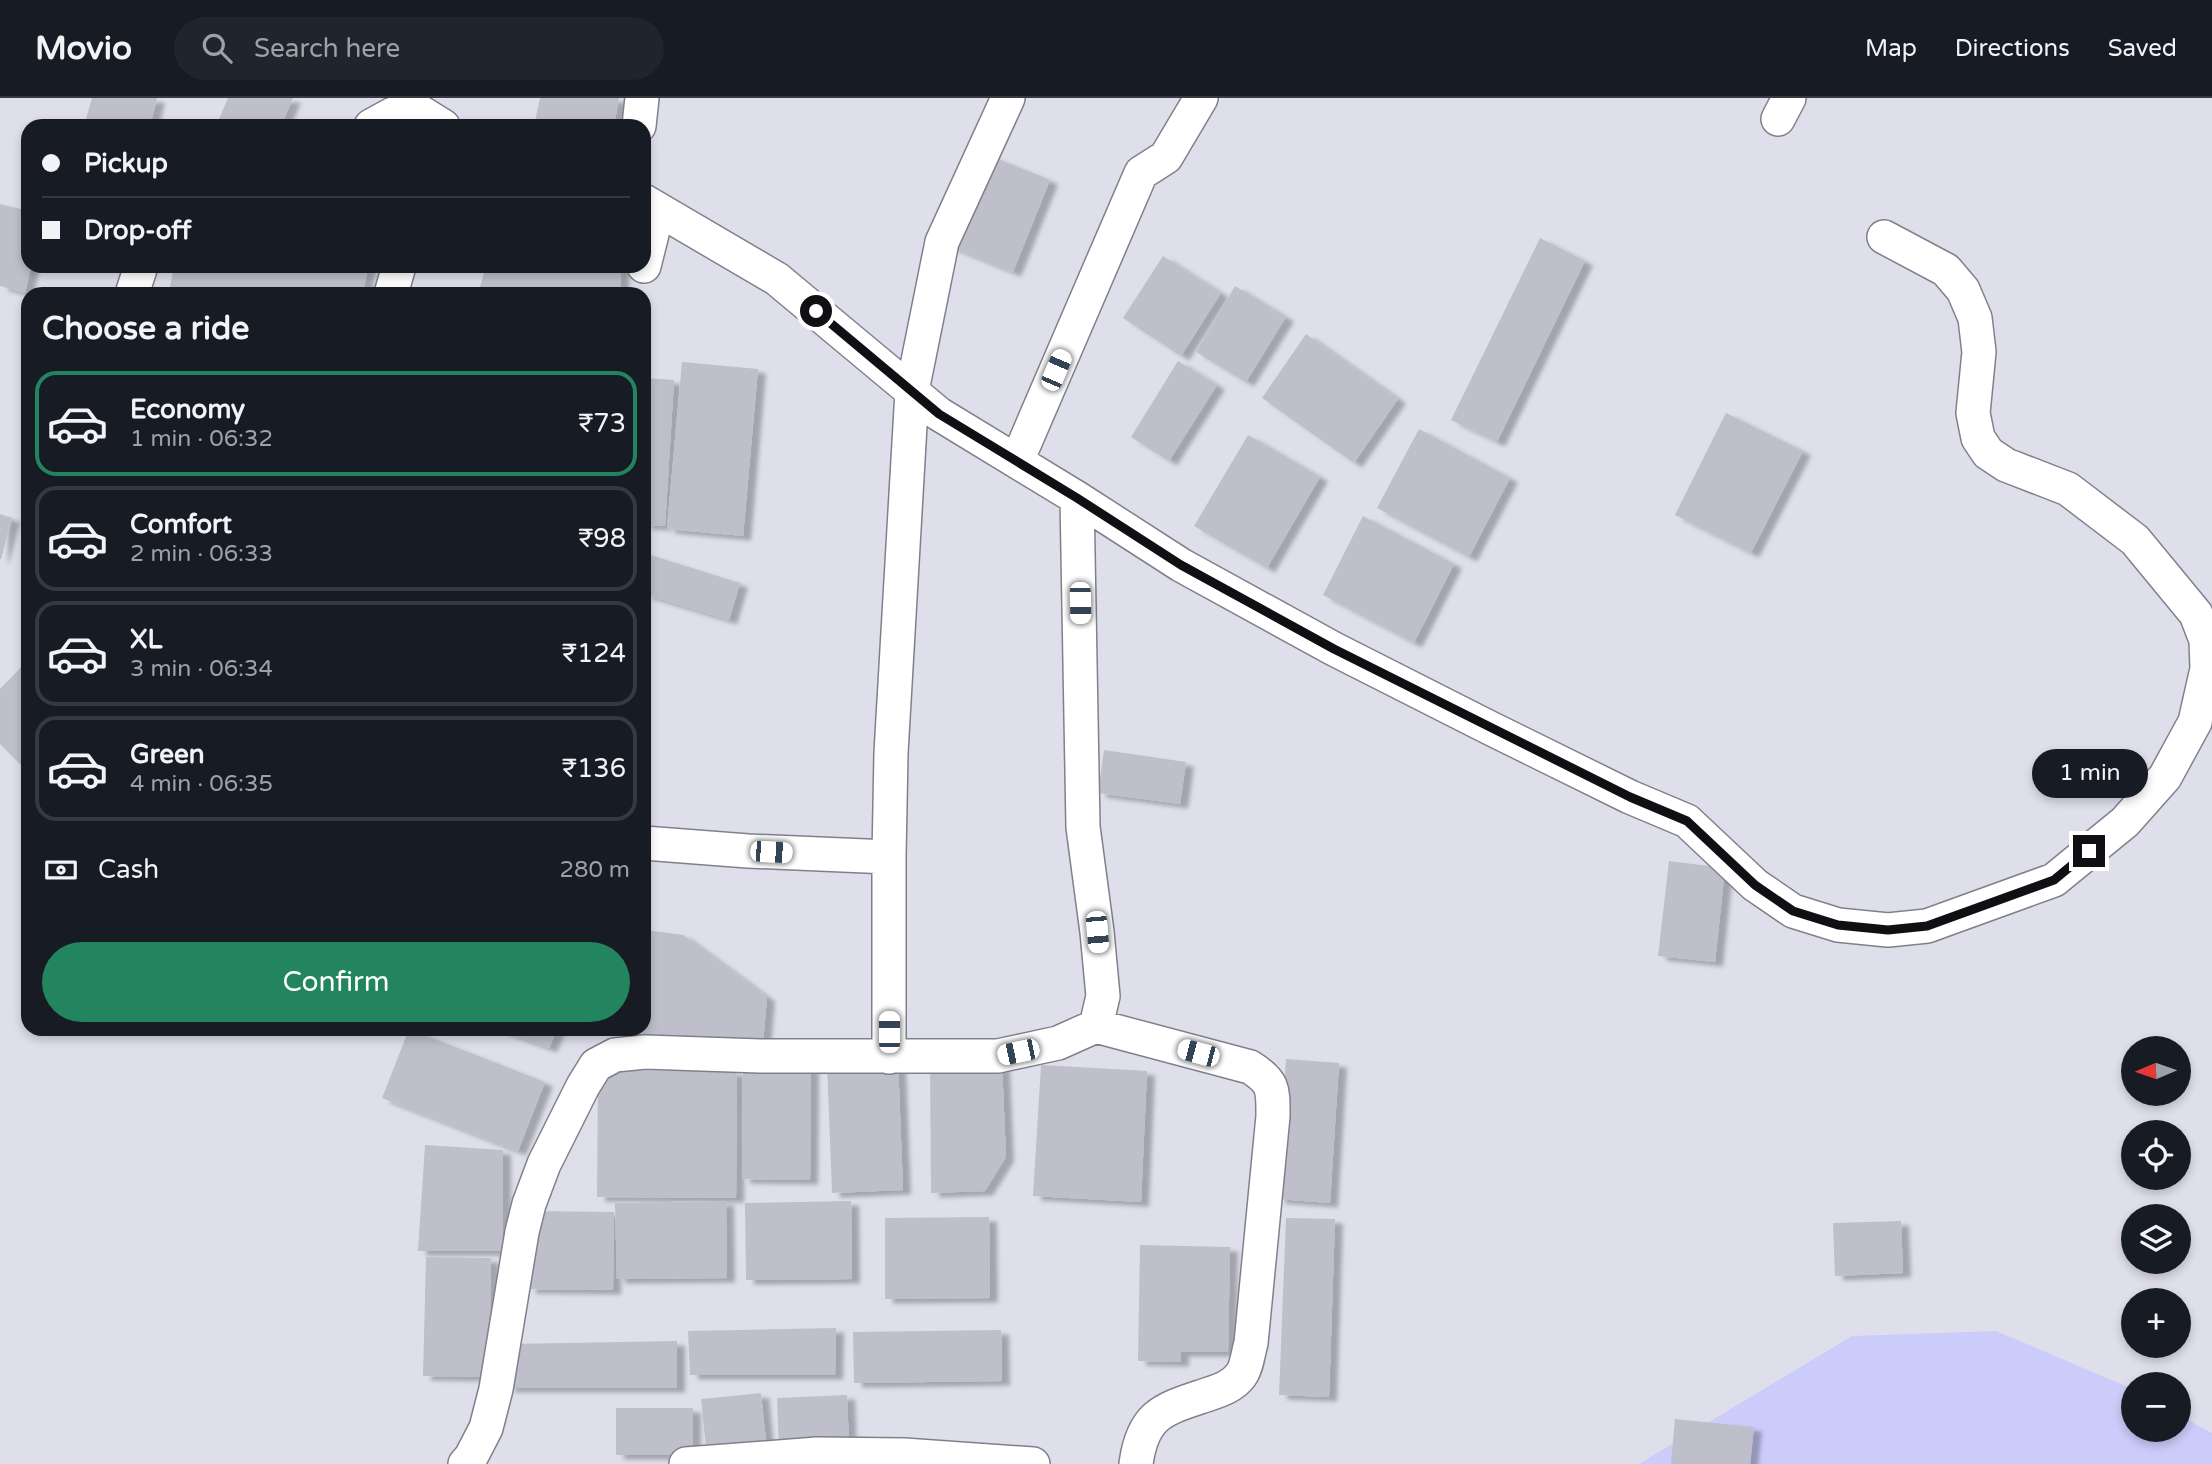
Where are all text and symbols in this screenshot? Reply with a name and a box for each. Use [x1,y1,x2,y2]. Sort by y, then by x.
search box [174,17,664,80]
text: Movio [35,29,132,68]
icon: search [198,29,236,67]
text: Search here [254,33,400,64]
text: Map [1865,34,1917,63]
text: Directions [1955,34,2070,63]
text: Saved [2108,34,2177,63]
text: Pickup [84,148,168,179]
text: Drop-off [84,215,191,246]
route start [800,295,832,327]
text: Choose a ride [42,310,249,348]
car [1039,347,1074,393]
icon: car [46,392,109,455]
text: Economy [130,394,245,425]
text: ₹73 [578,408,626,439]
text: 1 min · 06:32 [130,425,273,453]
icon: car [46,507,109,570]
text: Comfort [130,509,232,540]
text: ₹98 [578,523,626,554]
text: 2 min · 06:33 [130,540,273,568]
car [1070,582,1091,624]
icon: car [46,622,109,685]
text: XL [130,624,162,655]
text: ₹124 [562,638,626,669]
text: 3 min · 06:34 [130,655,273,683]
icon: car [46,737,109,800]
text: Green [130,739,205,770]
callout: 1 min [2031,750,2147,798]
text: ₹136 [562,753,626,784]
text: 1 min [2059,759,2121,787]
text: 4 min · 06:35 [130,770,273,798]
route end [2073,835,2105,867]
car [750,840,793,864]
icon: cash [42,851,80,889]
text: Cash [98,854,159,885]
text: 280 m [560,856,630,884]
car [1085,910,1110,954]
button: Confirm [42,942,630,1022]
car [879,1011,900,1053]
north arrow [2121,1036,2191,1106]
map controls [2121,1036,2191,1442]
car [996,1037,1041,1067]
car [1175,1037,1222,1069]
button: locate [2121,1120,2191,1190]
button: layers [2121,1204,2191,1274]
button: + [2121,1288,2191,1358]
button: − [2121,1372,2191,1442]

